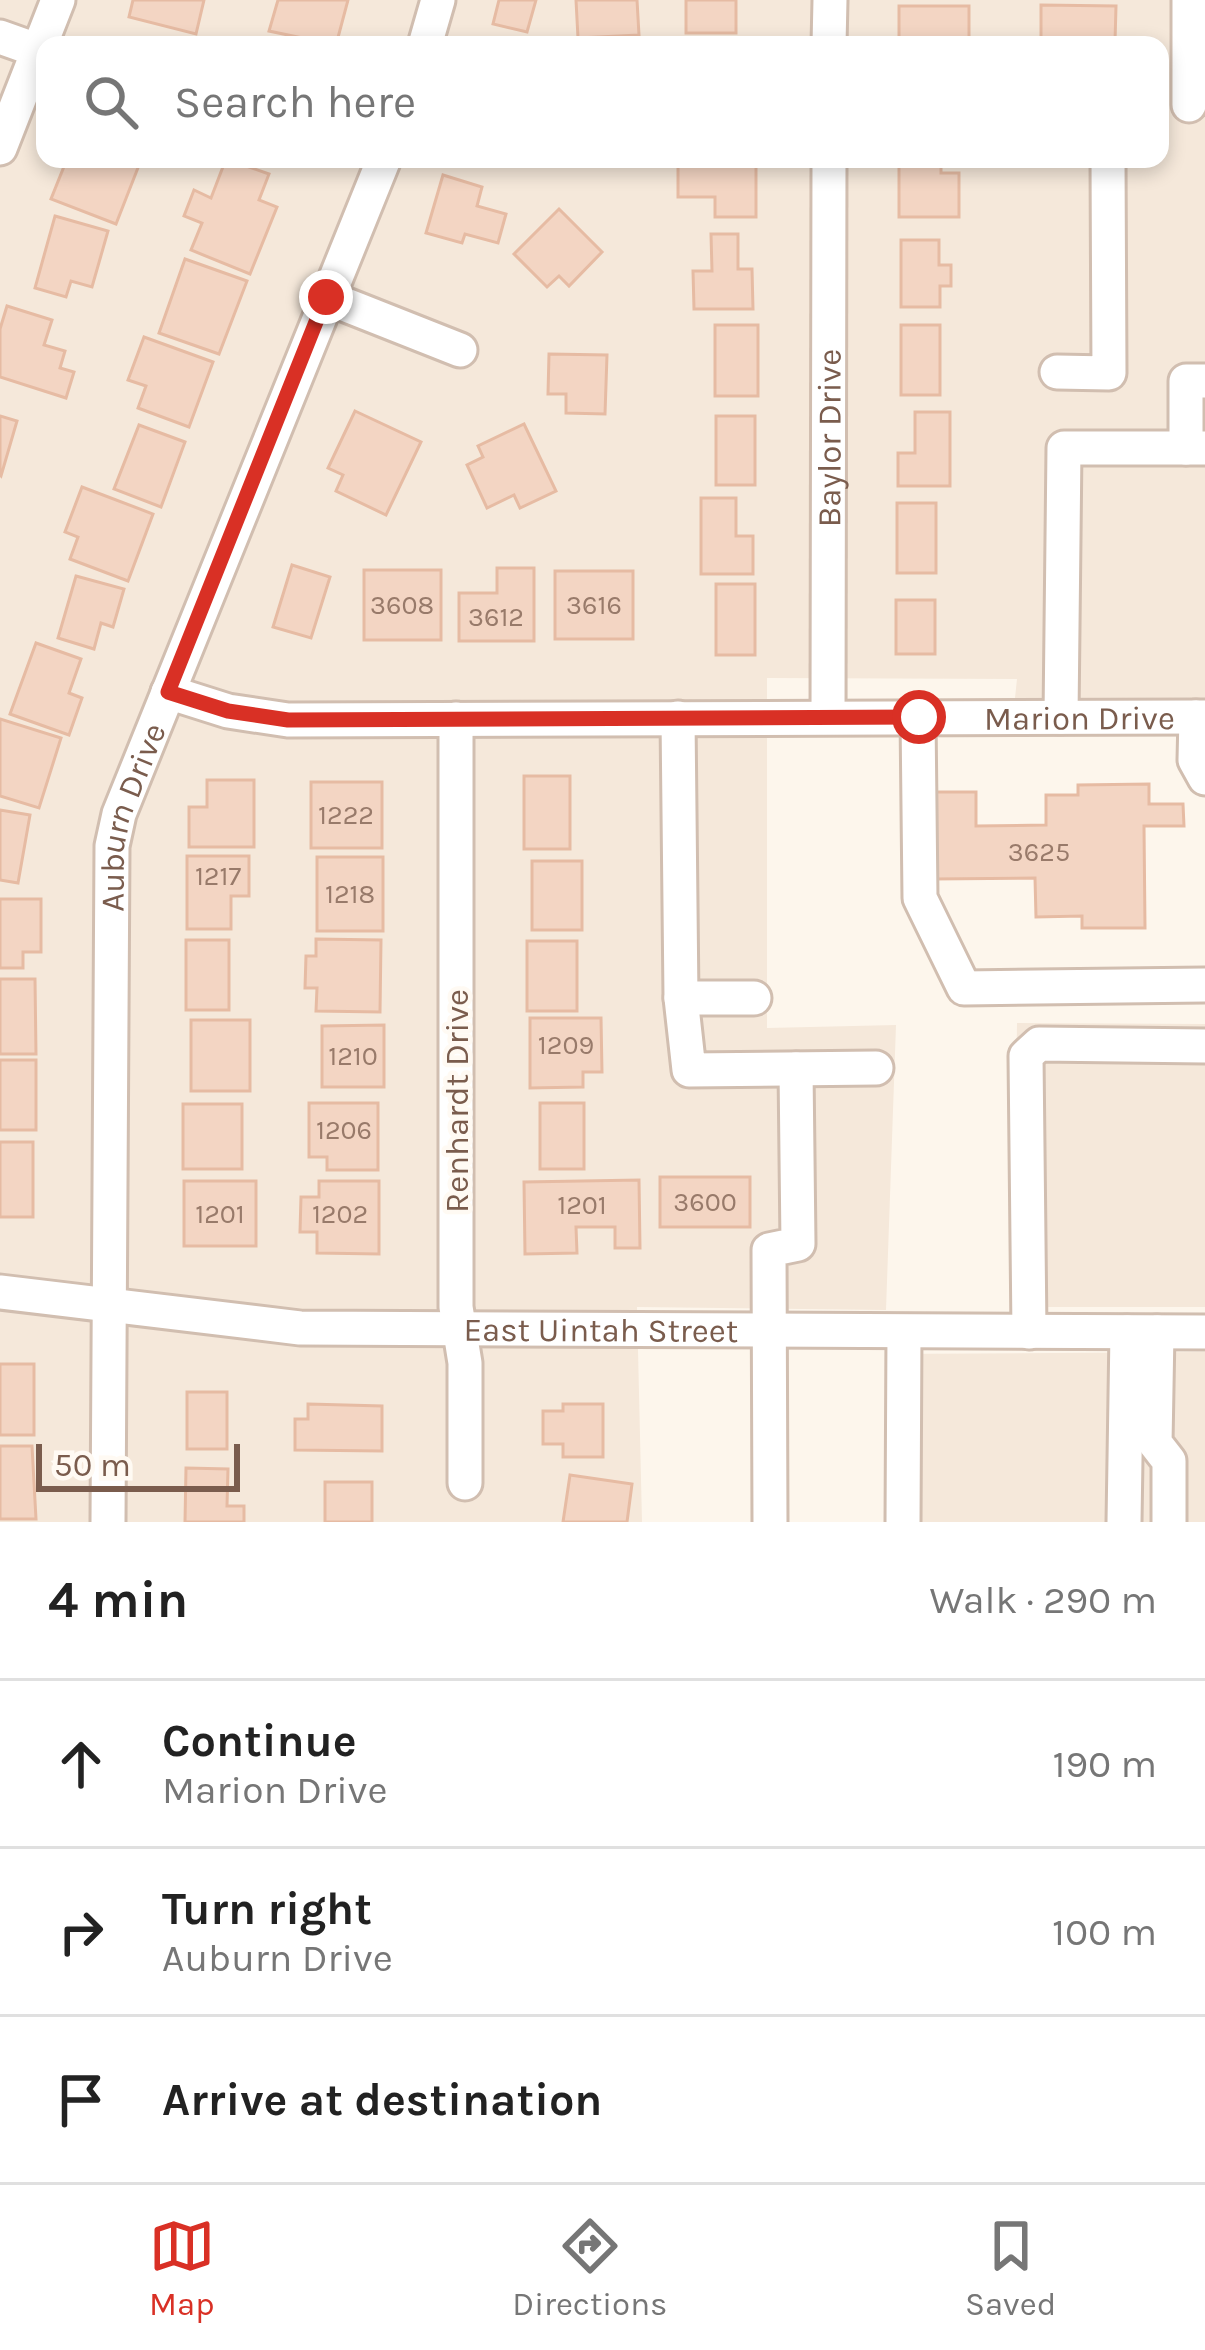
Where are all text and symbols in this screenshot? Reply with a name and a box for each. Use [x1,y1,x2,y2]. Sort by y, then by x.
search box [36,36,1169,168]
icon: search [78,69,144,135]
text: Search here [174,76,416,128]
route end [299,270,353,324]
street label: Baylor Drive [810,349,849,527]
house number: 3608 [370,589,434,621]
house number: 3616 [566,589,622,621]
house number: 3612 [468,601,524,633]
route start [892,690,946,744]
street label: Marion Drive [984,699,1175,738]
street label: Auburn Drive [93,717,174,912]
house number: 1222 [318,799,374,831]
house number: 3625 [1008,836,1070,868]
house number: 1217 [195,860,241,892]
house number: 1218 [325,878,375,910]
street label: Renhardt Drive [438,989,476,1213]
house number: 1209 [538,1029,594,1061]
house number: 1210 [328,1040,378,1072]
house number: 1206 [316,1114,372,1146]
house number: 3600 [673,1186,737,1218]
house number: 1201 [557,1189,607,1221]
house number: 1201 [195,1198,245,1230]
house number: 1202 [312,1198,368,1230]
street label: East Uintah Street [463,1311,738,1350]
scale bar [36,1438,240,1491]
text: 50 m [54,1446,131,1484]
text: 4 min [48,1570,188,1630]
text: Walk · 290 m [929,1577,1157,1623]
text: Continue [162,1715,357,1767]
icon: ahead [48,1731,114,1797]
text: 190 m [1053,1741,1157,1787]
text: Marion Drive [162,1767,387,1813]
text: Turn right [162,1883,372,1935]
icon: right [48,1899,114,1965]
text: 100 m [1052,1909,1157,1955]
text: Auburn Drive [162,1935,393,1981]
icon: arrive [48,2067,114,2133]
text: Arrive at destination [162,2074,602,2126]
tab: Map [149,2213,215,2323]
tab: Directions [512,2213,667,2323]
tab: Saved [965,2213,1056,2323]

